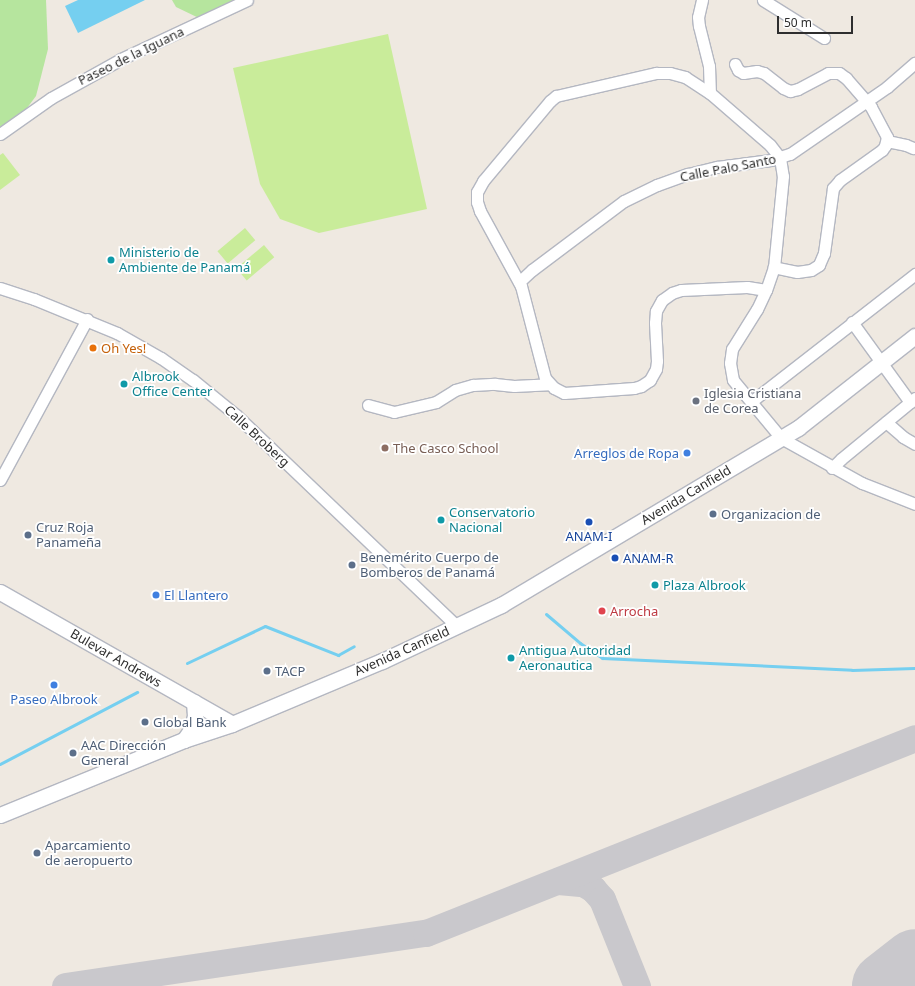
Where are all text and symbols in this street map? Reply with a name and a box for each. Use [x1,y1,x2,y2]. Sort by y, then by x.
scale bar [779,8,855,34]
text: 50 m [784,14,812,31]
street label: Paseo de la Iguana [76,24,186,88]
street label: Calle Palo Santo [679,151,777,185]
place label: Ministerio de Ambiente de Panamá [119,245,250,276]
marker: Ministerio de Ambiente de Panamá [106,255,116,265]
place label: Oh Yes! [101,340,146,356]
marker: Oh Yes! [88,343,98,353]
place label: Albrook Office Center [132,369,212,400]
marker: Albrook Office Center [119,379,129,389]
place label: Iglesia Cristiana de Corea [704,386,801,417]
marker: Iglesia Cristiana de Corea [691,396,701,406]
street label: Calle Broberg [221,402,293,470]
place label: The Casco School [393,440,499,456]
marker: The Casco School [380,443,390,453]
place label: Arreglos de Ropa [574,445,679,461]
marker: Arreglos de Ropa [682,448,692,458]
street label: Avenida Canfield [638,462,734,528]
place label: Conservatorio Nacional [449,505,535,536]
place label: Organizacion de [721,506,821,522]
marker: Organizacion de [708,509,718,519]
marker: Conservatorio Nacional [436,515,446,525]
marker: ANAM-I [584,517,594,527]
place label: Cruz Roja Panameña [36,520,101,551]
place label: ANAM-I [566,528,612,544]
marker: Cruz Roja Panameña [23,530,33,540]
place label: Benemérito Cuerpo de Bomberos de Panamá [360,550,499,581]
place label: ANAM-R [623,550,674,566]
marker: ANAM-R [610,553,620,563]
marker: Benemérito Cuerpo de Bomberos de Panamá [347,560,357,570]
place label: Plaza Albrook [663,577,746,593]
marker: Plaza Albrook [650,580,660,590]
place label: El Llantero [164,587,228,603]
marker: El Llantero [151,590,161,600]
place label: Arrocha [610,603,658,619]
marker: Arrocha [597,606,607,616]
street label: Avenida Canfield [352,623,452,679]
street label: Bulevar Andrews [68,626,164,690]
place label: Antigua Autoridad Aeronautica [519,643,631,674]
marker: Antigua Autoridad Aeronautica [506,653,516,663]
place label: TACP [275,663,305,679]
marker: TACP [262,666,272,676]
marker: Paseo Albrook [49,680,59,690]
place label: Paseo Albrook [10,691,98,707]
place label: Global Bank [153,714,226,730]
marker: Global Bank [140,717,150,727]
place label: AAC Dirección General [81,738,166,769]
marker: AAC Dirección General [68,748,78,758]
place label: Aparcamiento de aeropuerto [45,838,133,869]
marker: Aparcamiento de aeropuerto [32,848,42,858]

